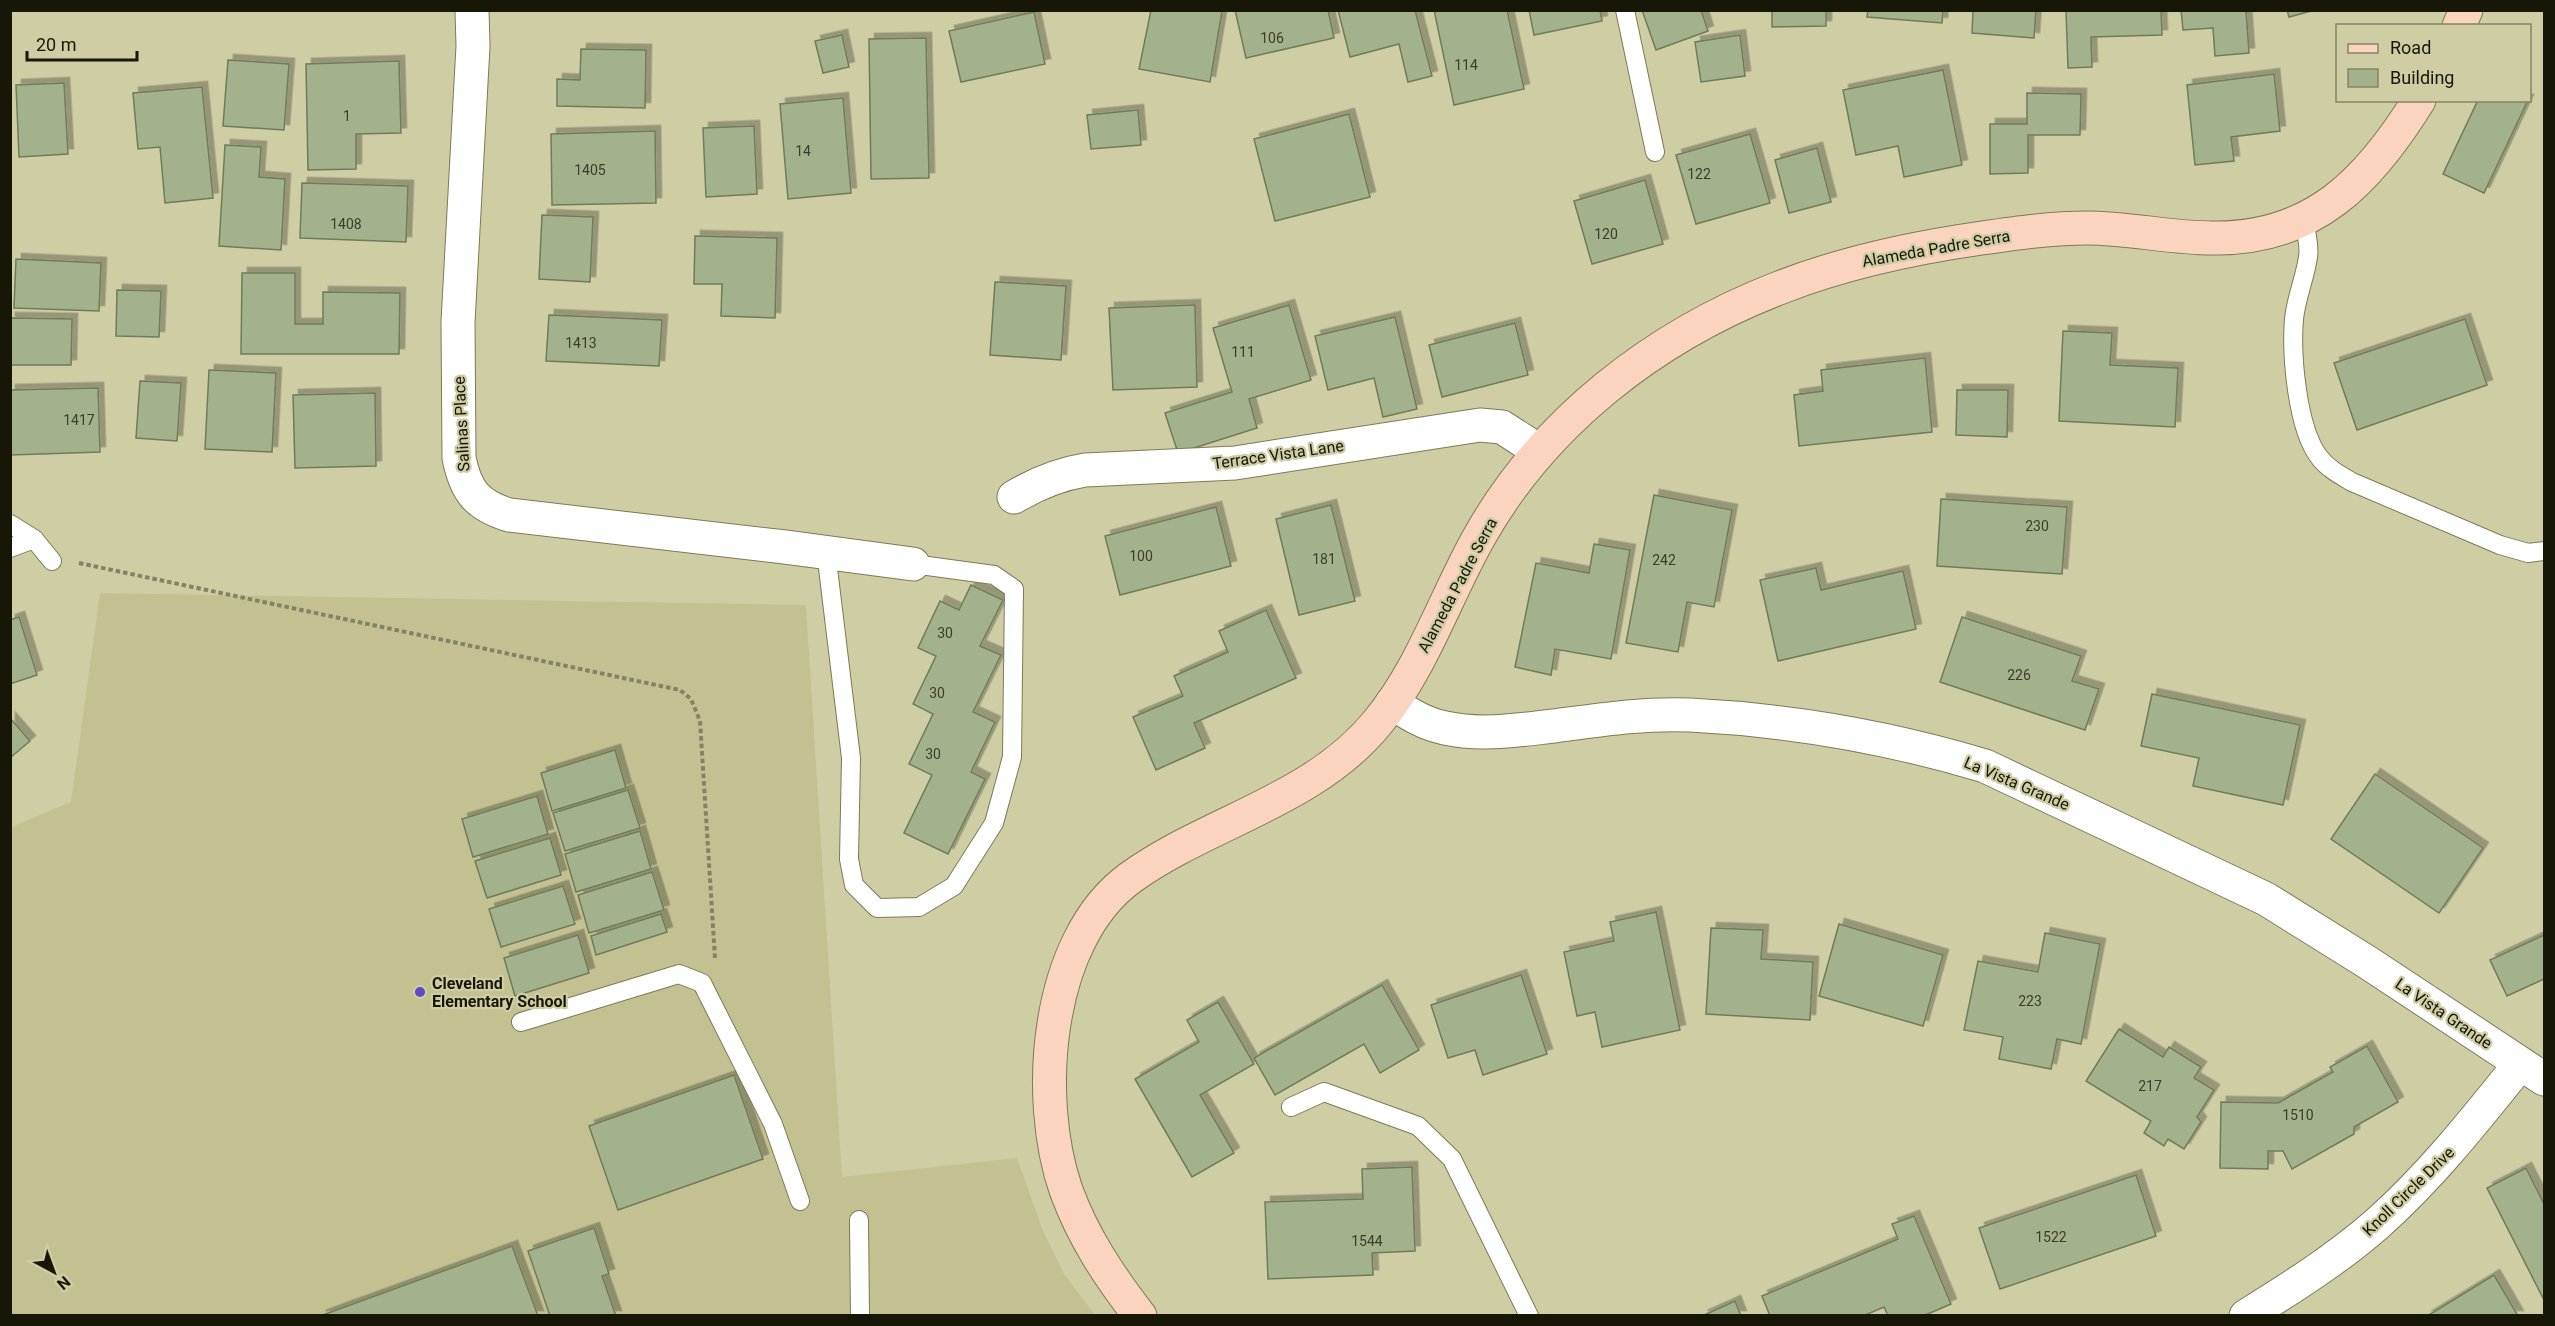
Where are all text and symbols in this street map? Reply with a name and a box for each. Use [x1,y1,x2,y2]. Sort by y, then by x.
scale bar [27,24,136,62]
legend [2336,24,2531,102]
house number: 106 [1260,30,1284,46]
text: 20 m [36,34,76,55]
text: Road [2390,37,2431,58]
house number: 114 [1454,57,1478,73]
text: Building [2390,67,2454,88]
house number: 1 [343,108,351,124]
house number: 14 [795,143,811,159]
house number: 1405 [574,162,606,178]
house number: 122 [1687,166,1711,182]
house number: 1408 [330,216,362,232]
house number: 120 [1594,226,1618,242]
street label: Alameda Padre Serra [1861,226,2012,271]
house number: 1413 [565,335,597,351]
house number: 111 [1231,344,1255,360]
street label: Salinas Place [450,376,473,472]
house number: 1417 [63,412,95,428]
street label: Terrace Vista Lane [1211,436,1345,473]
street label: Alameda Padre Serra [1414,515,1501,656]
house number: 230 [2025,518,2049,534]
house number: 100 [1129,548,1153,564]
house number: 181 [1312,551,1336,567]
house number: 242 [1652,552,1676,568]
house number: 30 [937,625,953,641]
house number: 226 [2007,667,2031,683]
house number: 30 [929,685,945,701]
house number: 30 [925,746,941,762]
street label: La Vista Grande [1961,753,2072,814]
place label: Cleveland Elementary School [432,974,567,1011]
street label: La Vista Grande [2392,974,2496,1053]
marker: Cleveland Elementary School [413,985,427,999]
house number: 223 [2018,993,2042,1009]
house number: 217 [2138,1078,2162,1094]
house number: 1510 [2282,1107,2314,1123]
street label: Knoll Circle Drive [2359,1143,2458,1240]
house number: 1522 [2035,1229,2067,1245]
house number: 1544 [1351,1233,1383,1249]
north arrow [24,1242,84,1302]
text: N [53,1272,74,1294]

